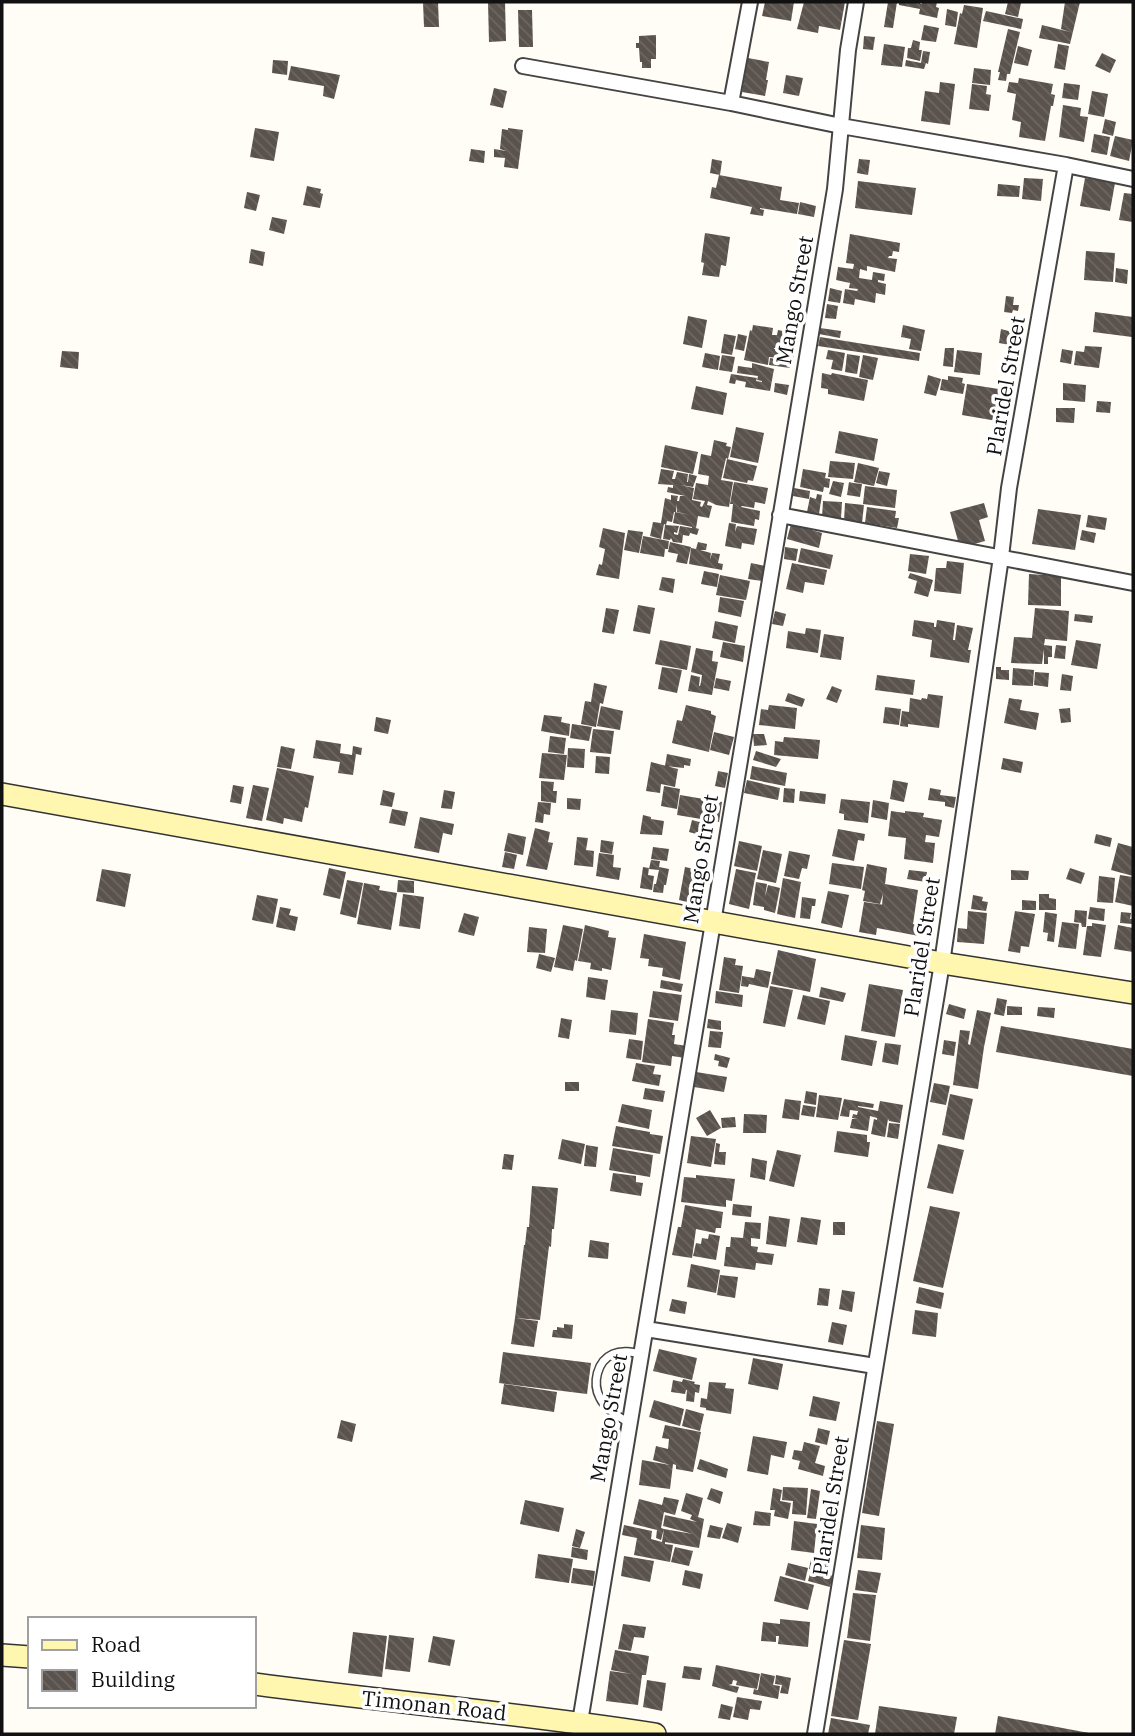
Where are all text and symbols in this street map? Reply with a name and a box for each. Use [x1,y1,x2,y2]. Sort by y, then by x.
street label: Mango Street [769,233,819,366]
street label: Plaridel Street [979,314,1031,458]
street label: Mango Street [676,792,724,925]
street label: Plaridel Street [896,875,946,1019]
street label: Mango Street [583,1351,633,1484]
street label: Plaridel Street [805,1434,855,1578]
legend [28,1617,256,1708]
text: Road [91,1630,141,1658]
text: Building [91,1665,176,1693]
street label: Timonan Road [360,1683,508,1727]

